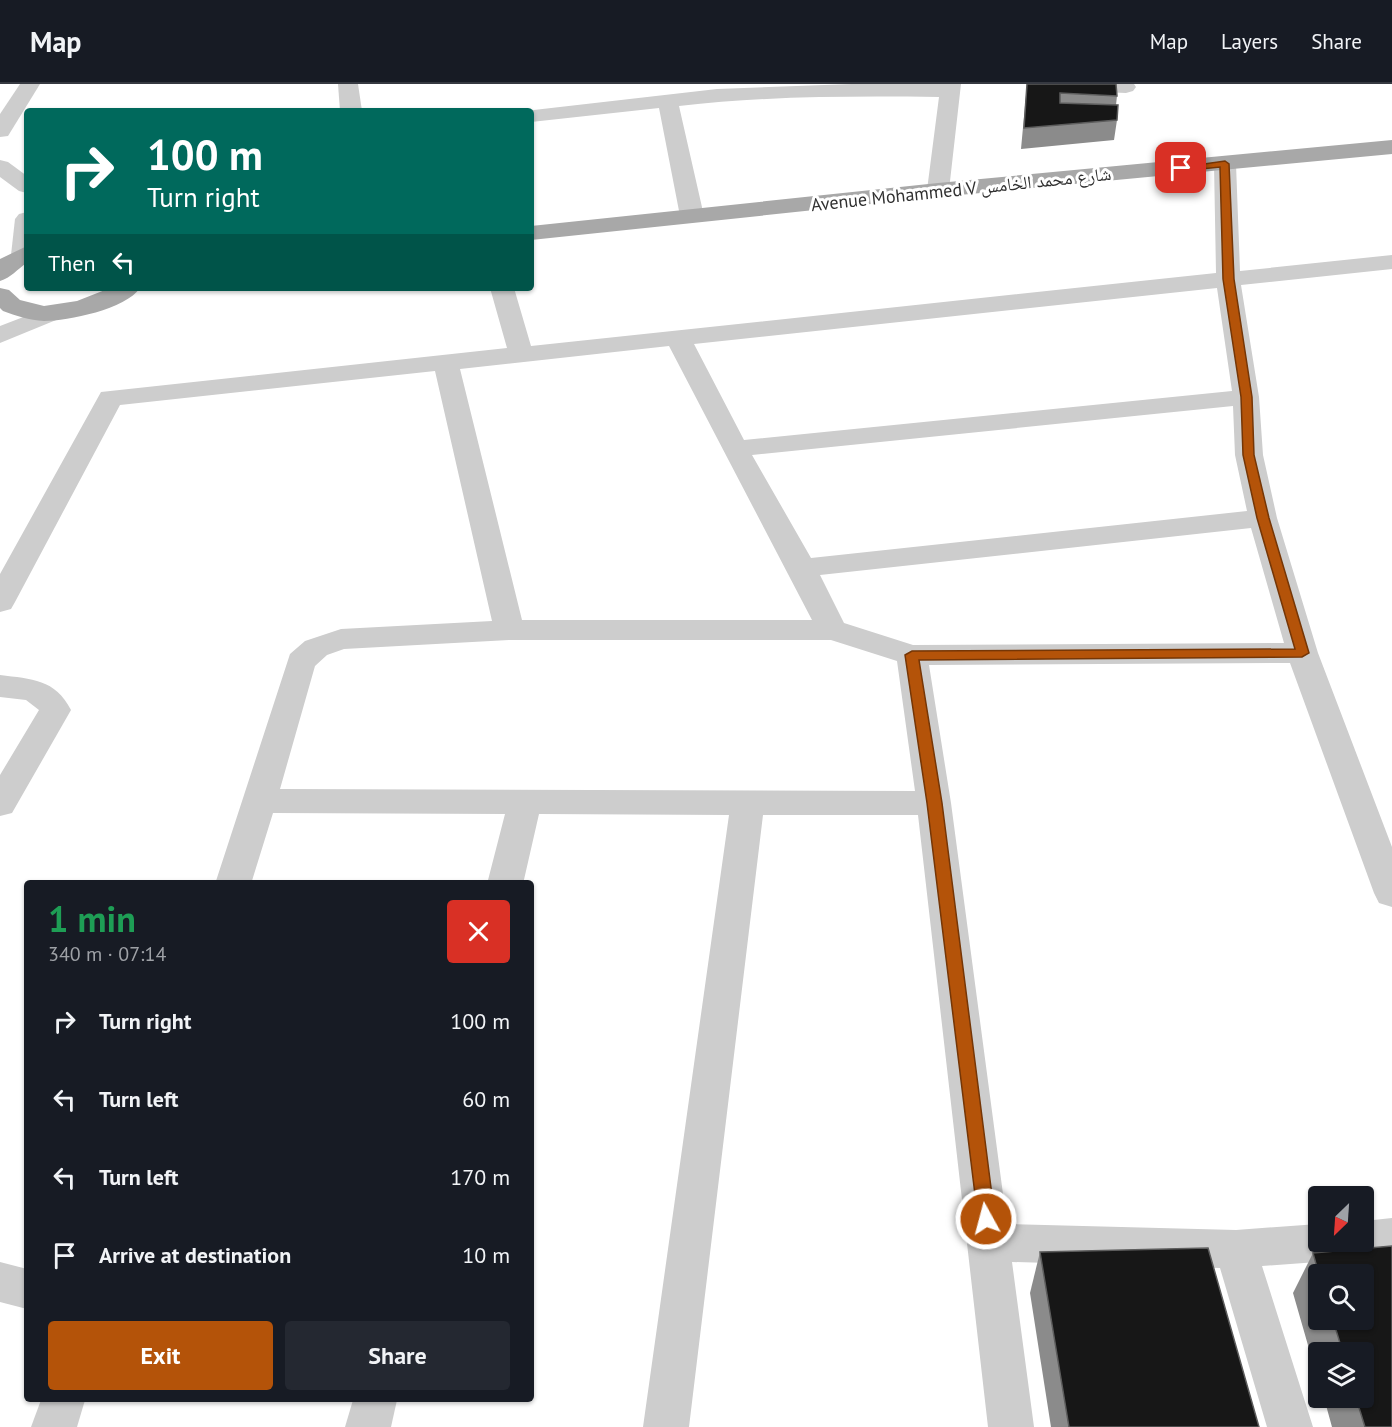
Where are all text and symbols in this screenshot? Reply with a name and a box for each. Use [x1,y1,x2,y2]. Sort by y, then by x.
text: Map [30,23,81,60]
text: Map [1150,28,1188,55]
text: Layers [1221,28,1278,55]
text: Share [1311,28,1362,55]
text: 100 m [147,127,263,182]
icon: right [48,132,126,210]
pin [1155,142,1206,193]
icon: arrive [1164,151,1197,184]
street label: Avenue Mohammed V شارع محمد الخامس [810,162,1112,216]
text: Turn right [147,180,260,214]
icon: left [107,246,140,279]
text: Then [48,249,95,277]
text: 1 min [48,895,136,942]
button: close [447,900,510,963]
text: 340 m · 07:14 [48,941,166,967]
icon: right [48,1005,81,1038]
text: Turn right [99,1007,191,1035]
text: 100 m [450,1007,510,1035]
icon: left [48,1083,81,1116]
text: Turn left [99,1085,179,1113]
text: 60 m [462,1085,510,1113]
icon: left [48,1161,81,1194]
text: Turn left [99,1163,179,1191]
text: 170 m [450,1163,510,1191]
north arrow [1308,1186,1374,1252]
map controls [1308,1186,1374,1408]
position arrow [954,1187,1018,1251]
icon: arrive [48,1239,81,1272]
text: Arrive at destination [99,1241,291,1269]
text: 10 m [462,1241,510,1269]
button: search [1308,1264,1374,1330]
button: Exit [48,1321,273,1390]
button: Share [285,1321,510,1390]
button: layers [1308,1342,1374,1408]

